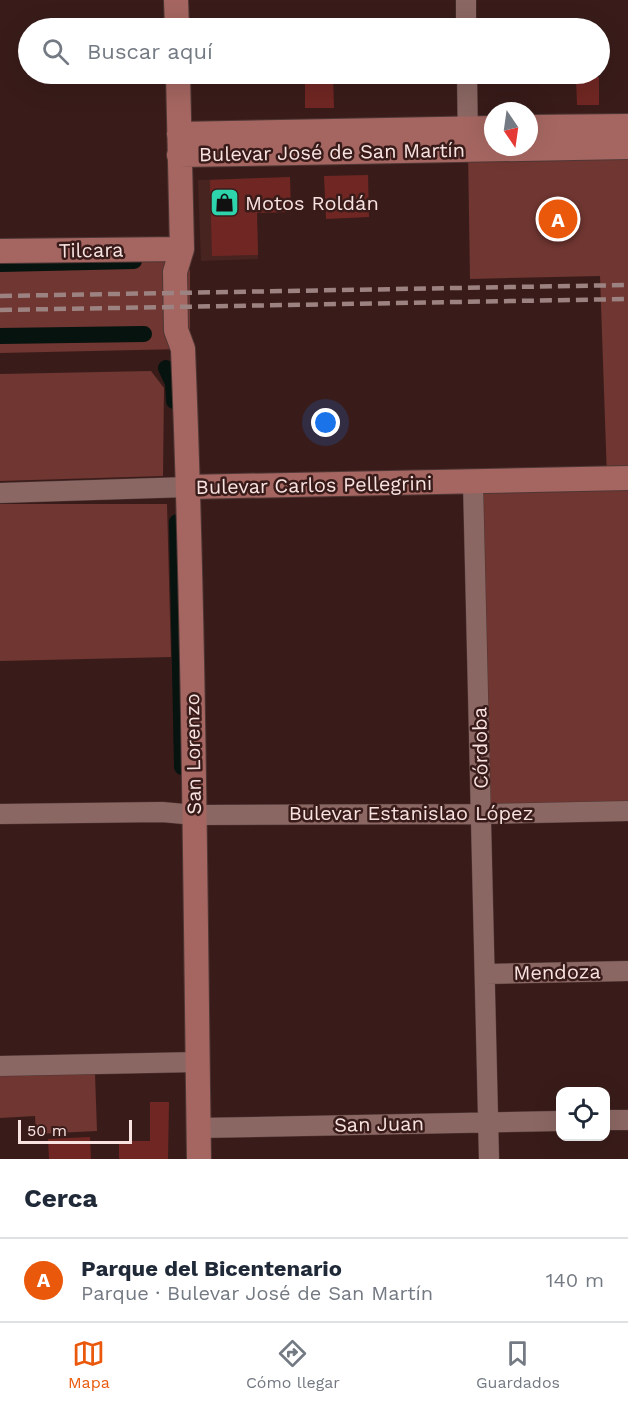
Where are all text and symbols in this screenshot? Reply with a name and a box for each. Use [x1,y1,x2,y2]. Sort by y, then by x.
search box [18,18,610,84]
icon: search [39,35,72,68]
text: Buscar aquí [87,39,213,64]
north arrow [484,102,538,156]
street label: Bulevar José de San Martín [199,138,465,166]
shop icon: Motos Roldán [208,187,240,219]
place label: Motos Roldán [245,191,379,215]
pin: A [538,196,578,242]
street label: Tilcara [58,237,124,263]
your location [311,408,340,437]
street label: Bulevar Carlos Pellegrini [196,471,432,499]
street label: San Lorenzo [180,693,206,815]
street label: Córdoba [467,707,493,789]
street label: Bulevar Estanislao López [289,801,533,825]
street label: Mendoza [513,959,601,985]
map controls [556,1087,610,1141]
button: locate [556,1087,610,1141]
street label: San Juan [334,1111,424,1137]
scale bar [18,1117,132,1144]
text: 50 m [27,1121,67,1140]
text: Cerca [24,1183,98,1213]
text: Parque del Bicentenario [81,1256,342,1281]
text: A [37,1268,50,1292]
text: 140 m [546,1268,604,1292]
text: Parque · Bulevar José de San Martín [81,1281,433,1305]
tab: Mapa [68,1337,110,1392]
tab: Cómo llegar [246,1337,340,1392]
tab: Guardados [476,1337,560,1392]

